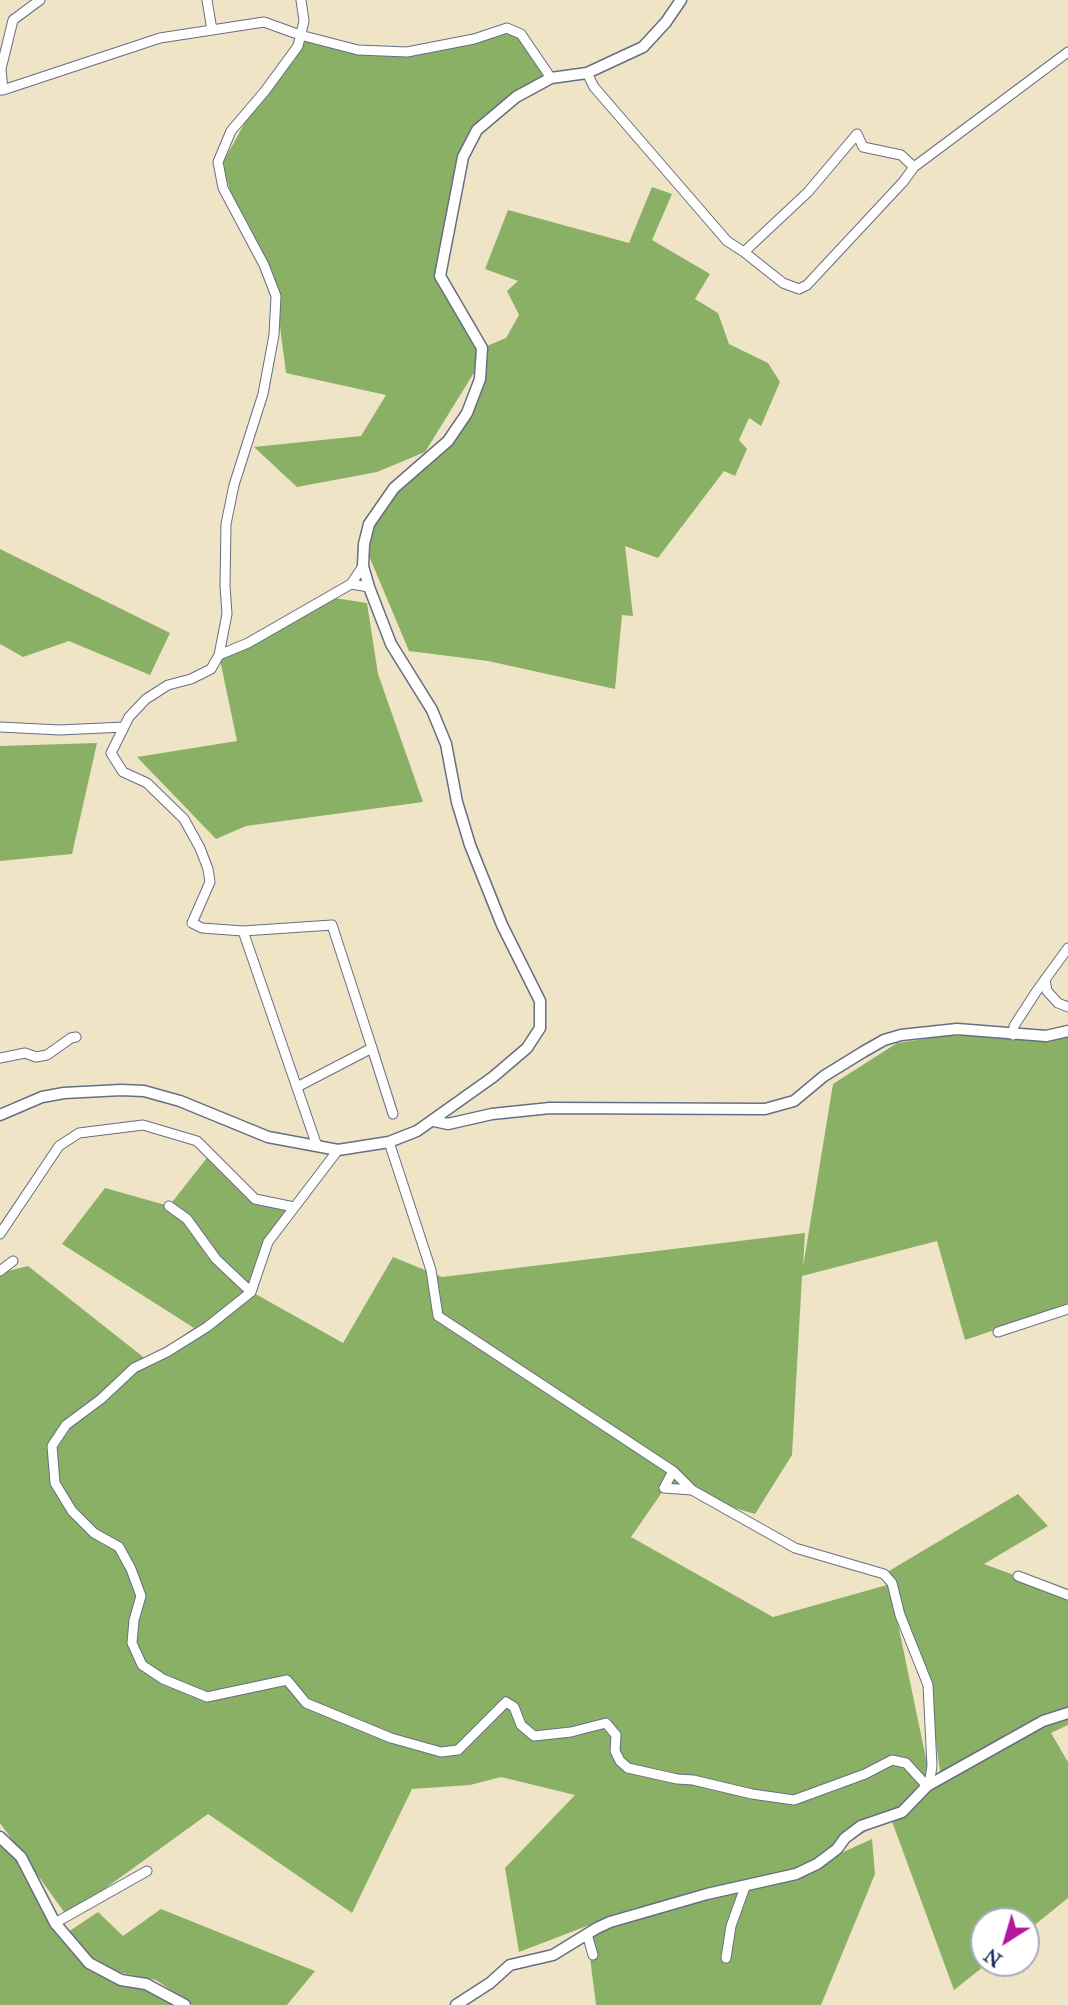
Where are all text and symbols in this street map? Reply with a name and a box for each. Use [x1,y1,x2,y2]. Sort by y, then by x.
north arrow [970,1907,1040,1977]
text: N [980,1944,1007,1972]

